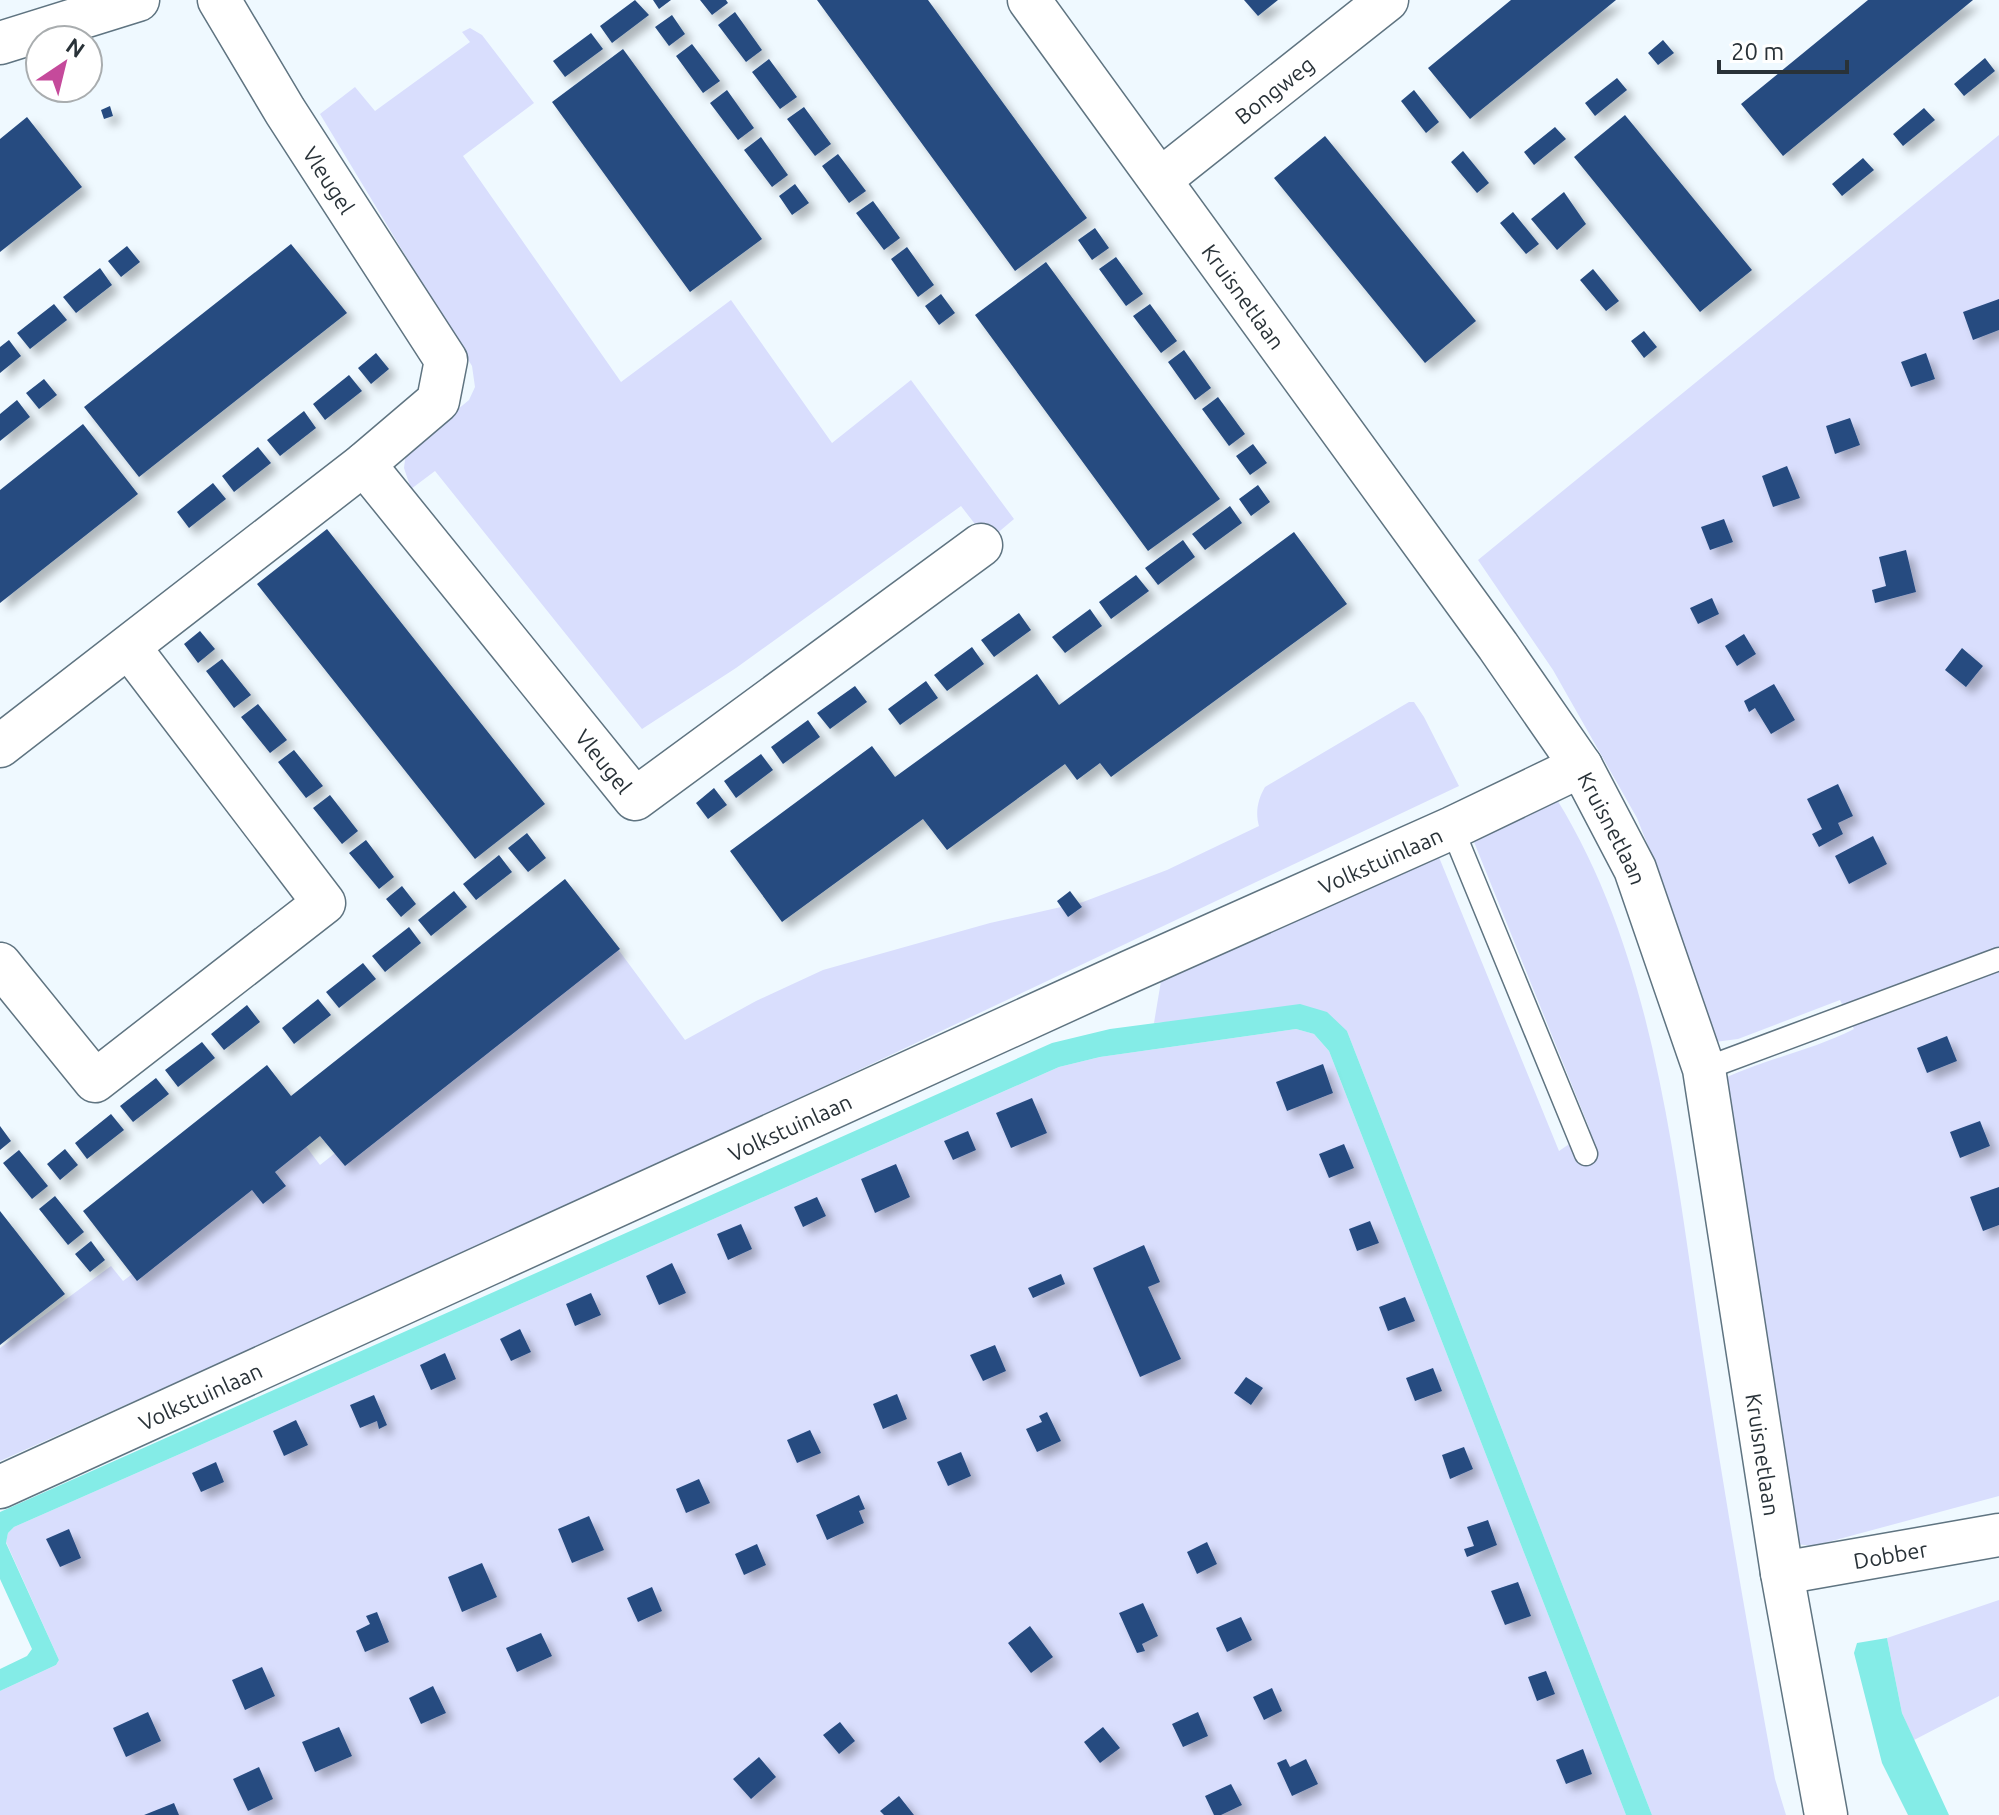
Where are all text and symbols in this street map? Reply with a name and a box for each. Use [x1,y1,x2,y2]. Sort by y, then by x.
north arrow [24,24,104,104]
scale bar [1719,24,1847,74]
text: N [62,32,90,62]
text: 20 m [1731,38,1784,65]
street label: Bongweg [1229,51,1318,129]
street label: Vleugel [298,142,360,218]
street label: Kruisnetlaan [1198,239,1290,354]
street label: Vleugel [571,724,638,798]
street label: Kruisnetlaan [1574,767,1652,888]
street label: Volkstuinlaan [1315,822,1446,898]
street label: Volkstuinlaan [724,1088,855,1166]
street label: Volkstuinlaan [135,1357,266,1435]
street label: Kruisnetlaan [1742,1391,1785,1517]
street label: Dobber [1851,1535,1930,1573]

